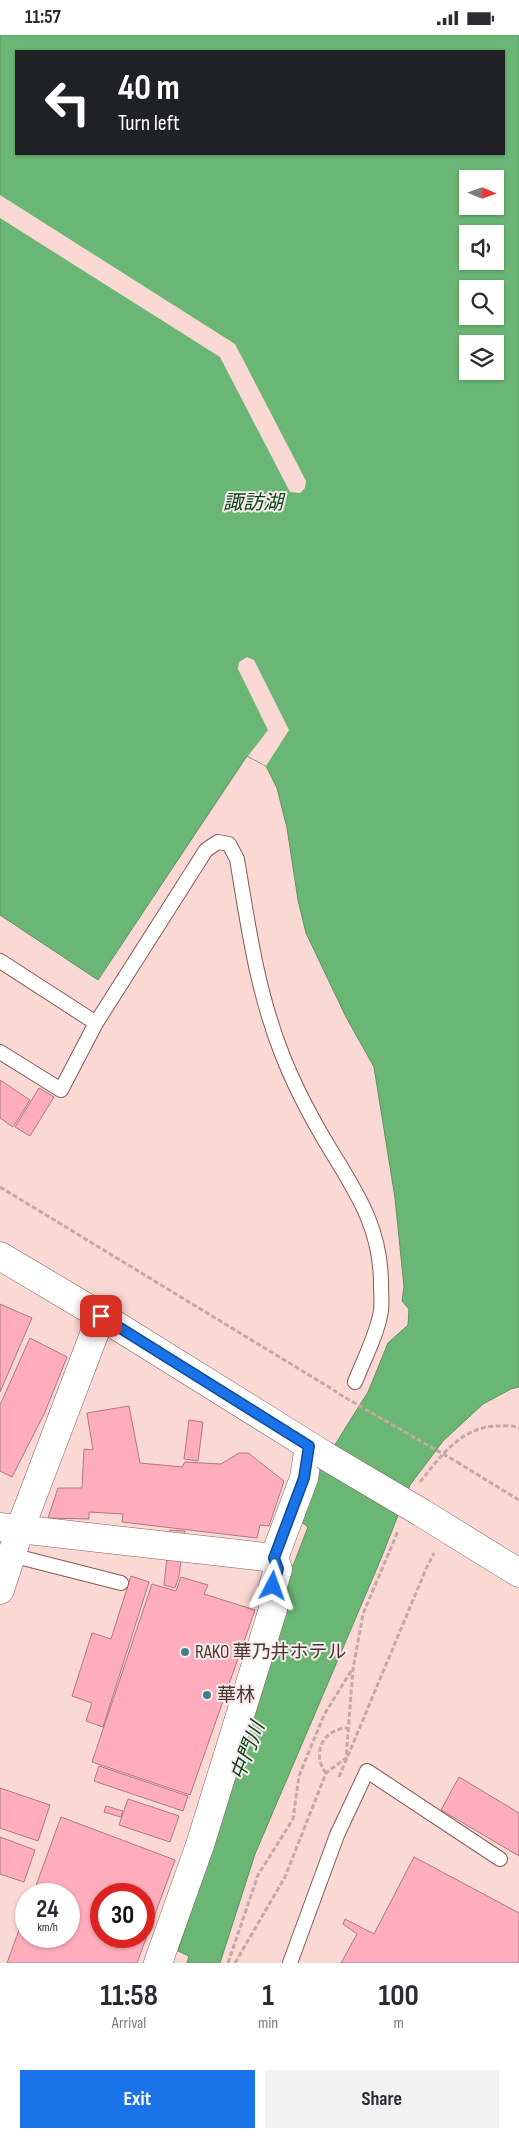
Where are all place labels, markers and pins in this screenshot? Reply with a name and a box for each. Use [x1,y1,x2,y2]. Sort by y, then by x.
pin [80,1295,122,1337]
place label: RAKO 華乃井ホテル [195,1641,347,1664]
marker: RAKO 華乃井ホテル [179,1646,191,1658]
place label: 華林 [217,1684,255,1707]
marker: 華林 [201,1689,213,1701]

